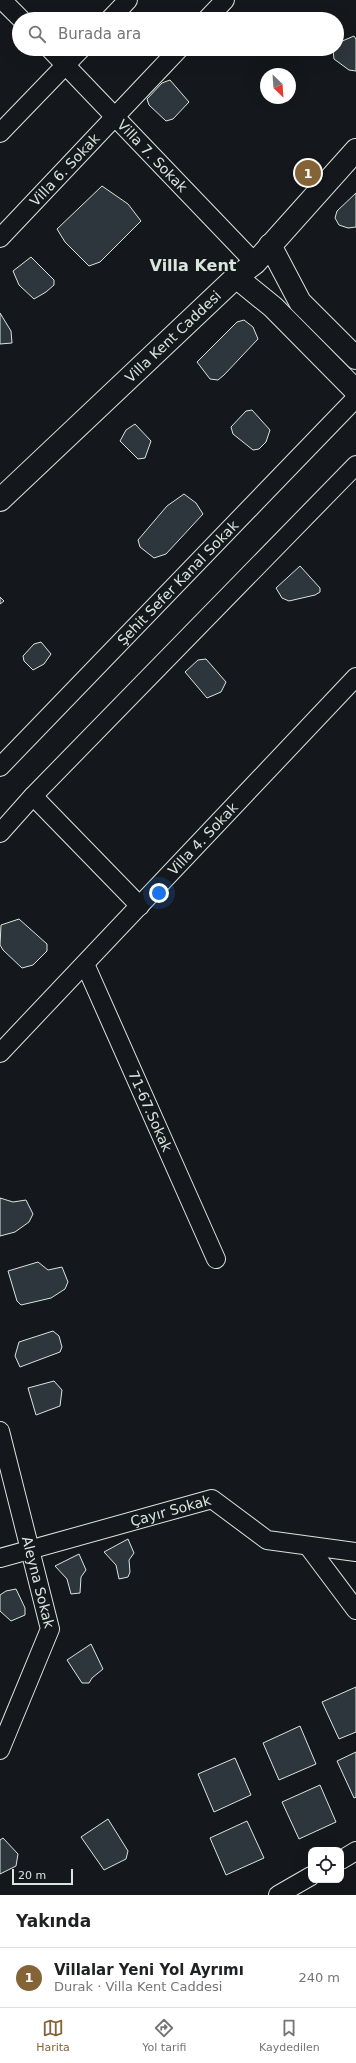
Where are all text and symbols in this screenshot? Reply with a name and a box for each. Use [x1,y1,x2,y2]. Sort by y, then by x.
search box [12,12,344,56]
icon: search [26,23,48,45]
text: Burada ara [58,25,141,43]
north arrow [260,68,296,104]
street label: Villa 7. Sokak [114,116,191,196]
street label: Villa 6. Sokak [27,130,103,209]
pin: 1 [295,158,321,188]
district label: Villa Kent [150,256,237,275]
street label: Villa Kent Caddesi [122,287,224,386]
street label: Şehit Sefer Kanal Sokak [114,517,242,648]
street label: Villa 4. Sokak [165,799,242,878]
your location [149,883,169,903]
street label: 71-67.Sokak [125,1068,176,1155]
street label: Çayır Sokak [128,1491,213,1529]
street label: Aleyna Sokak [19,1535,58,1631]
map controls [308,1847,344,1883]
button: locate [308,1847,344,1883]
scale bar [12,1867,73,1886]
text: 20 m [18,1869,46,1882]
text: Yakında [16,1911,91,1931]
text: Villalar Yeni Yol Ayrımı [54,1961,244,1979]
text: 1 [24,1970,34,1985]
text: 240 m [298,1970,340,1985]
text: Durak · Villa Kent Caddesi [54,1979,222,1994]
tab: Harita [36,2017,70,2054]
tab: Yol tarifi [142,2017,186,2054]
tab: Kaydedilen [259,2017,320,2054]

